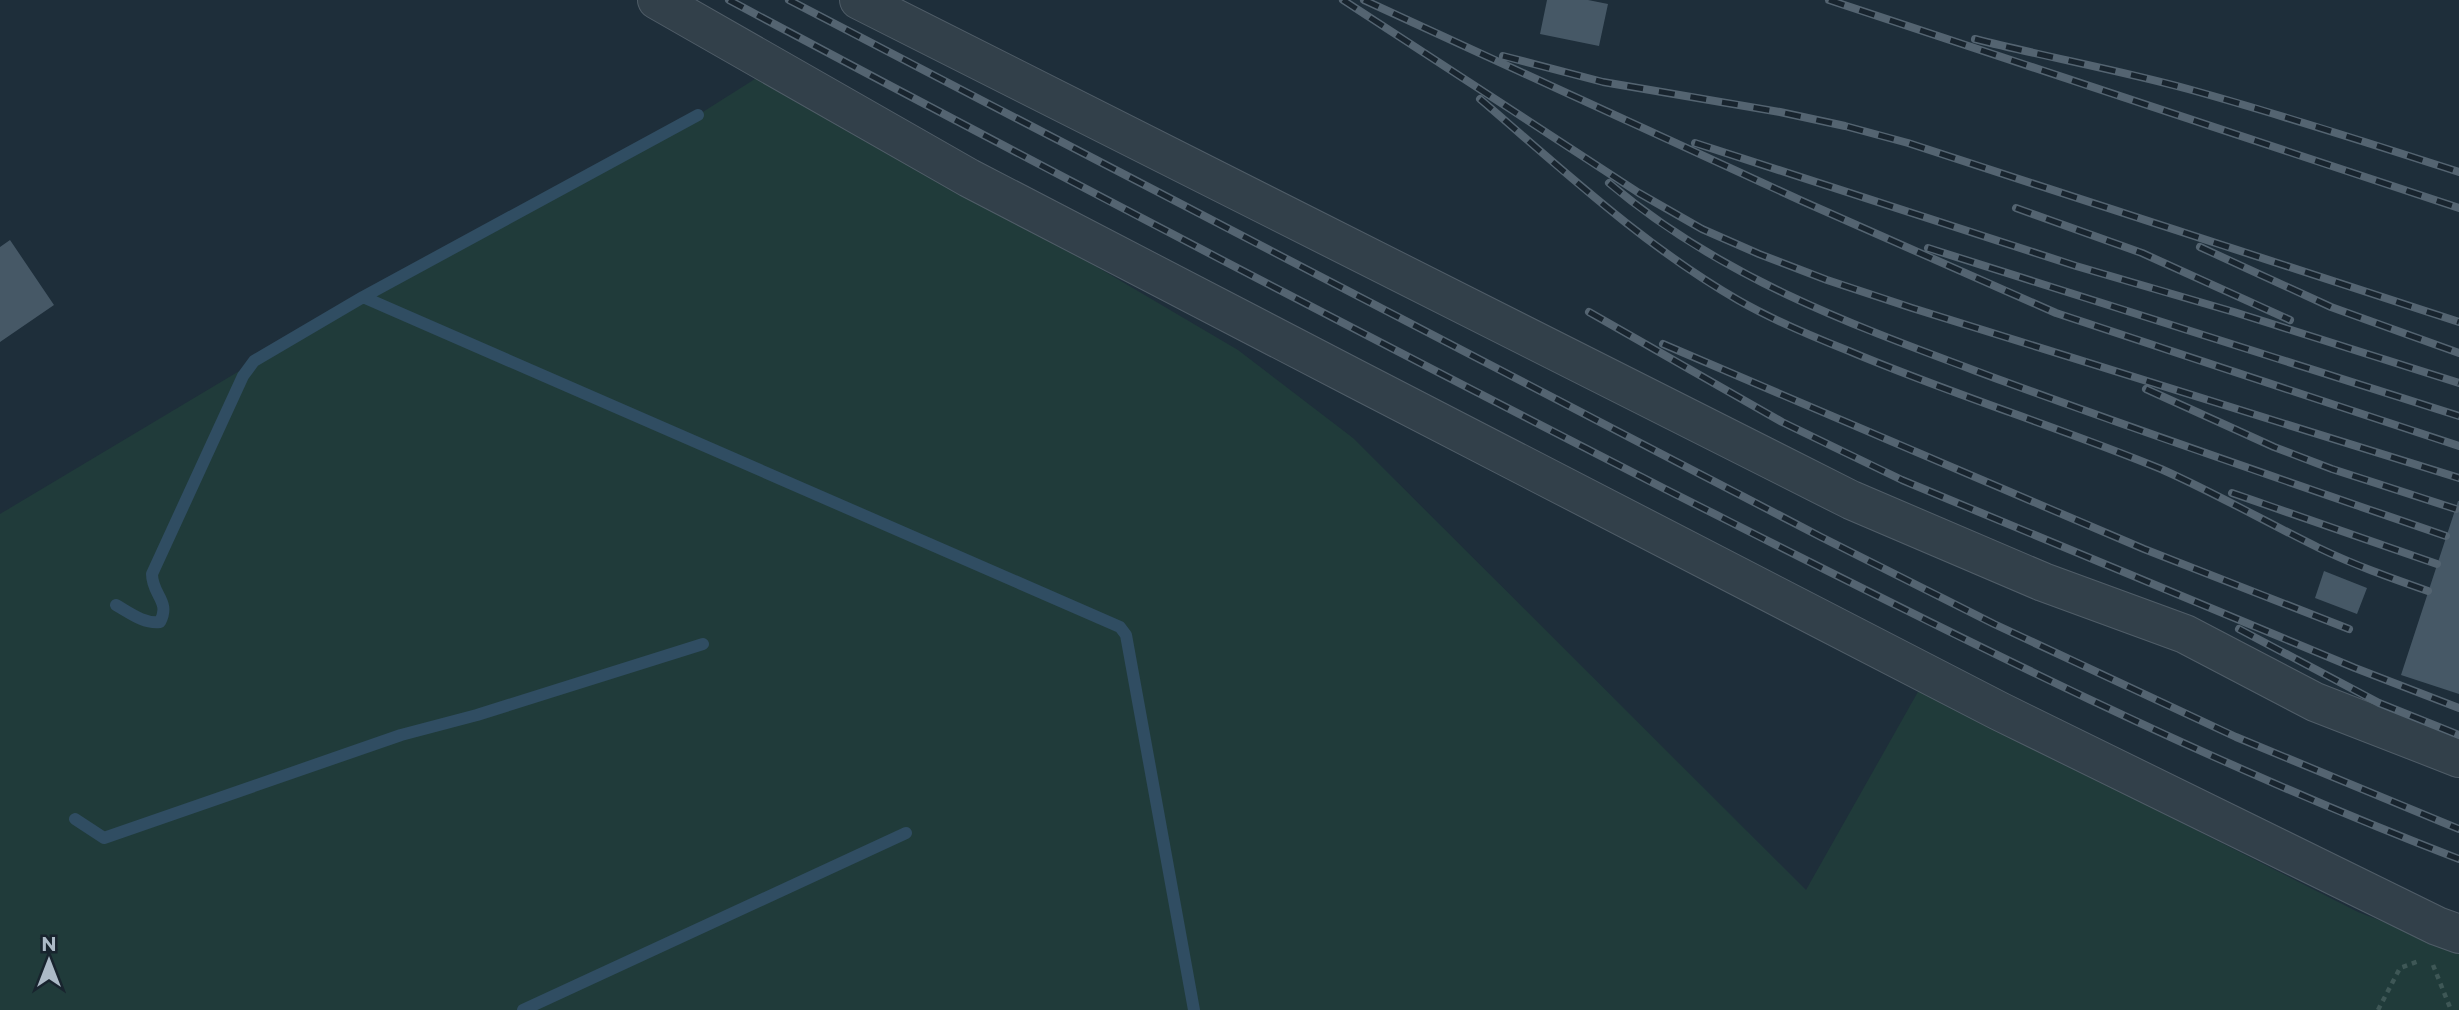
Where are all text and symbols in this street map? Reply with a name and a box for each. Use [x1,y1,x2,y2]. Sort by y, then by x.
north arrow [14,926,84,996]
text: N [41,933,57,956]

